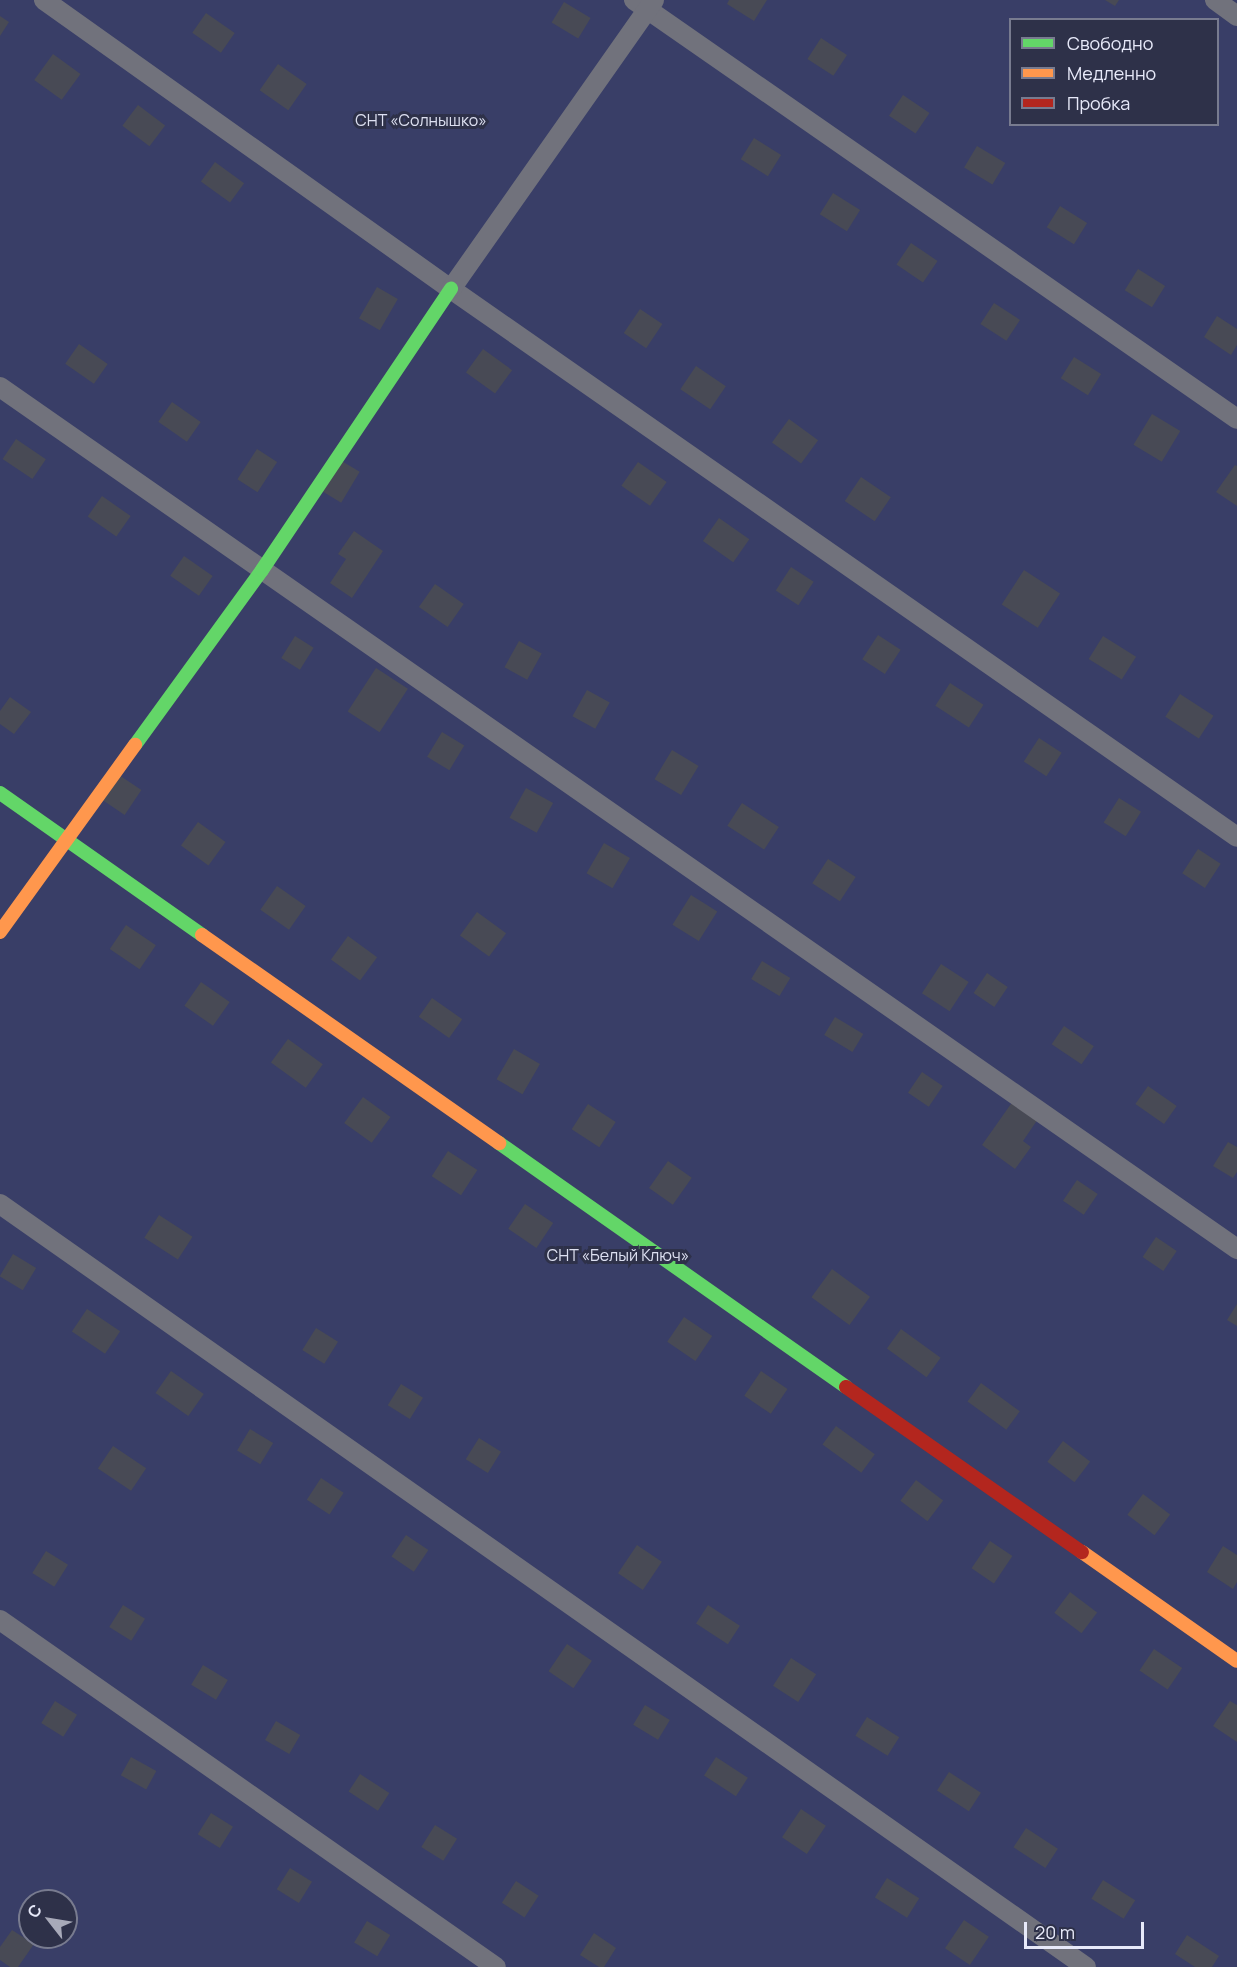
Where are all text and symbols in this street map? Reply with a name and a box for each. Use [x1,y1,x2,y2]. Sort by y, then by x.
legend [1009,18,1219,126]
text: Свободно [1067,31,1153,55]
text: Медленно [1067,61,1156,85]
text: Пробка [1067,91,1130,115]
park label: СНТ «Солнышко» [355,110,487,130]
park label: СНТ «Белый Ключ» [547,1245,689,1265]
north arrow [18,1889,78,1949]
text: С [22,1900,47,1922]
scale bar [1027,1910,1147,1948]
text: 20 m [1035,1920,1075,1944]

